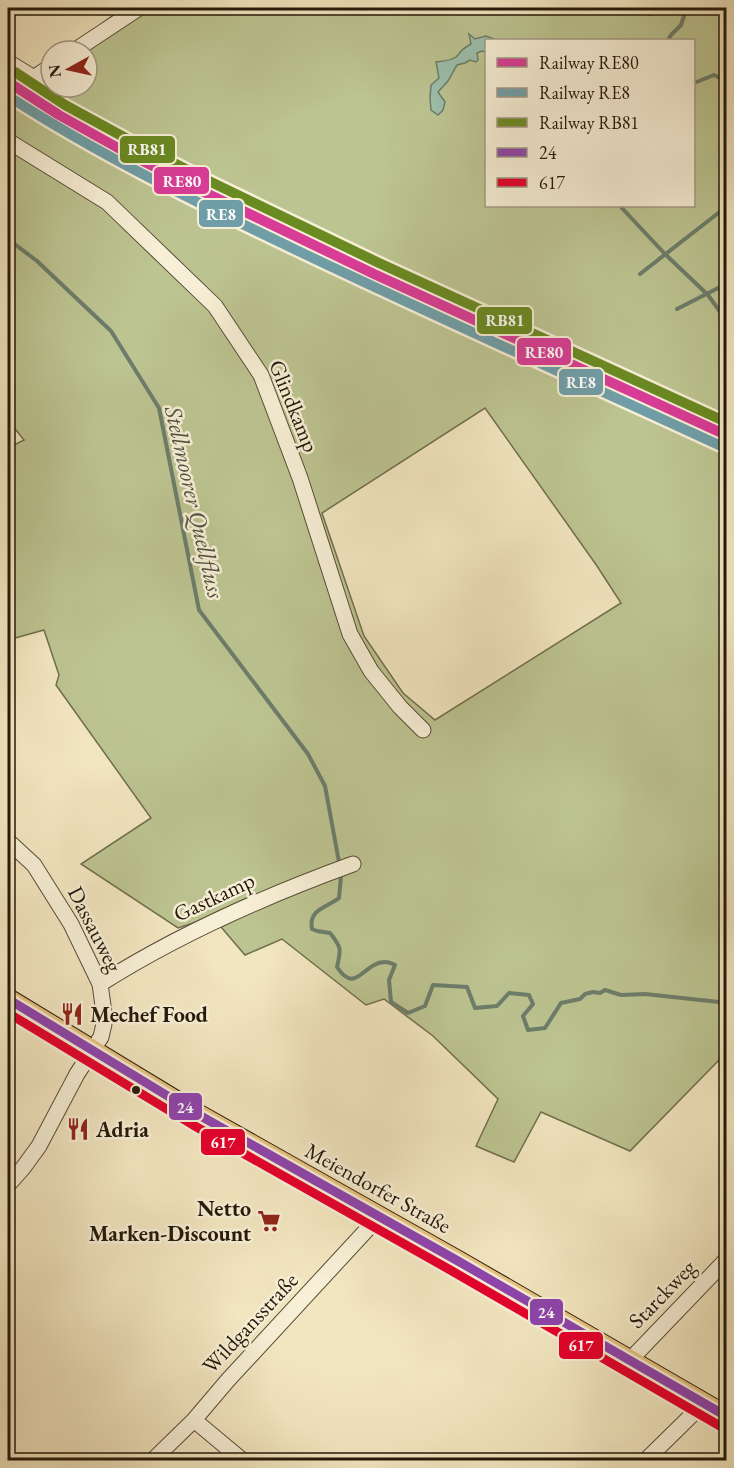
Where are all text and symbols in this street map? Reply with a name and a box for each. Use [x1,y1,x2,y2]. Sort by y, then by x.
north arrow [39,39,99,99]
legend [485,39,695,207]
text: Railway RE80 [539,51,639,74]
text: N [43,63,66,79]
text: Railway RE8 [539,81,630,104]
text: Railway RB81 [539,111,639,134]
line badge: RB81 [119,135,176,164]
text: RB81 [127,139,167,160]
text: 24 [539,141,557,164]
line badge: RE80 [153,166,210,195]
text: RE80 [163,171,202,192]
text: 617 [539,171,565,194]
line badge: RE8 [198,199,244,228]
text: RE8 [206,204,236,225]
line badge: RB81 [476,306,533,335]
text: RB81 [485,310,525,331]
line badge: RE80 [516,337,572,366]
text: RE80 [525,342,564,363]
street label: Glindkamp [262,356,326,456]
line badge: RE8 [558,368,604,396]
text: RE8 [566,372,596,393]
water label: Stellmoorer Quellfluss [158,402,232,602]
street label: Gastkamp [169,866,259,928]
street label: Dassauweg [61,881,129,977]
place label: Mechef Food [90,1000,208,1029]
restaurant icon: Mechef Food [59,1001,85,1027]
unlabelled marker [130,1084,142,1096]
line badge: 24 [168,1092,203,1121]
text: 24 [177,1097,194,1118]
place label: Adria [95,1115,149,1144]
restaurant icon: Adria [65,1116,91,1142]
line badge: 617 [200,1128,246,1156]
text: 617 [210,1132,236,1153]
street label: Meiendorfer Straße [300,1136,457,1240]
place label: Netto Marken-Discount [89,1194,252,1248]
supermarket icon: Netto Marken-Discount [256,1208,282,1234]
street label: Starckweg [622,1253,702,1335]
street label: Wildgansstraße [196,1266,305,1380]
line badge: 24 [529,1298,564,1326]
text: 24 [538,1302,555,1323]
line badge: 617 [558,1331,604,1360]
text: 617 [568,1335,594,1356]

